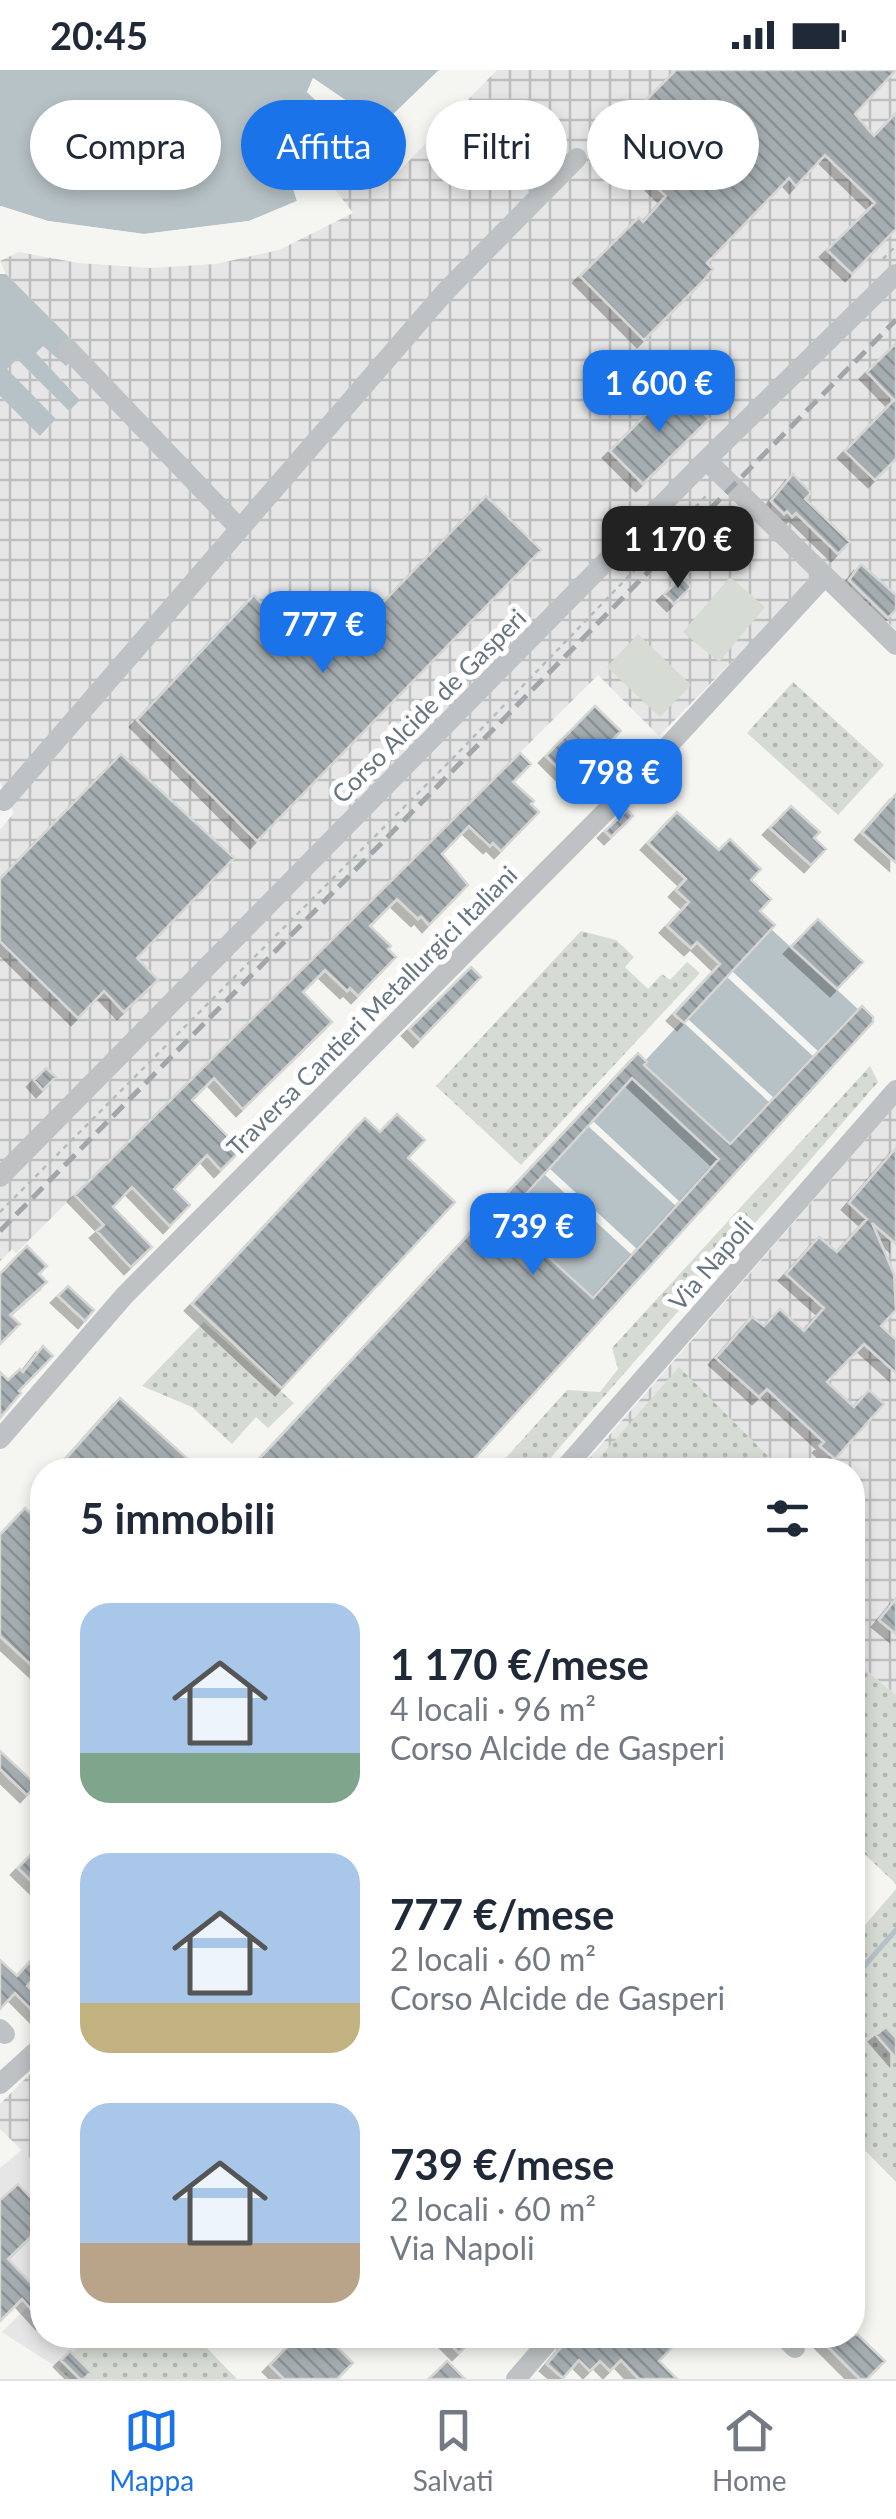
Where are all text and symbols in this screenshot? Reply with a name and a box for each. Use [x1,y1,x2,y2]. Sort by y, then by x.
text: 20:45 [50,12,148,58]
chip: Compra [30,100,221,190]
chip: Affitta [241,100,406,190]
chip: Filtri [426,100,567,190]
chip: Nuovo [587,100,759,190]
pin: 1 600 € [567,350,751,435]
text: 1 600 € [605,363,713,402]
pin: 1 170 € [586,506,770,591]
text: 1 170 € [624,519,732,558]
pin: 777 € [253,591,393,676]
street label: Corso Alcide de Gasperi [325,602,531,808]
text: 777 € [282,604,364,643]
pin: 798 € [549,739,689,824]
text: 798 € [578,752,660,791]
street label: Traversa Cantieri Metallurgici Italiani [220,859,523,1162]
pin: 739 € [463,1193,603,1278]
text: 739 € [492,1206,574,1245]
street label: Via Napoli [662,1211,759,1316]
icon: filters [760,1491,815,1546]
text: 5 immobili [80,1493,275,1543]
text: 1 170 €/mese [390,1639,649,1689]
icon: home [160,1643,280,1763]
text: 4 locali · 96 m² [390,1689,596,1728]
text: Corso Alcide de Gasperi [390,1728,725,1767]
text: 777 €/mese [390,1889,614,1939]
icon: home [160,1893,280,2013]
text: 2 locali · 60 m² [390,1939,596,1978]
text: Corso Alcide de Gasperi [390,1978,725,2017]
text: 739 €/mese [390,2139,614,2189]
icon: home [160,2143,280,2263]
text: 2 locali · 60 m² [390,2189,596,2228]
text: Via Napoli [390,2228,535,2267]
tab: Mappa [109,2403,194,2497]
tab: Salvati [413,2403,493,2497]
tab: Home [712,2403,787,2497]

